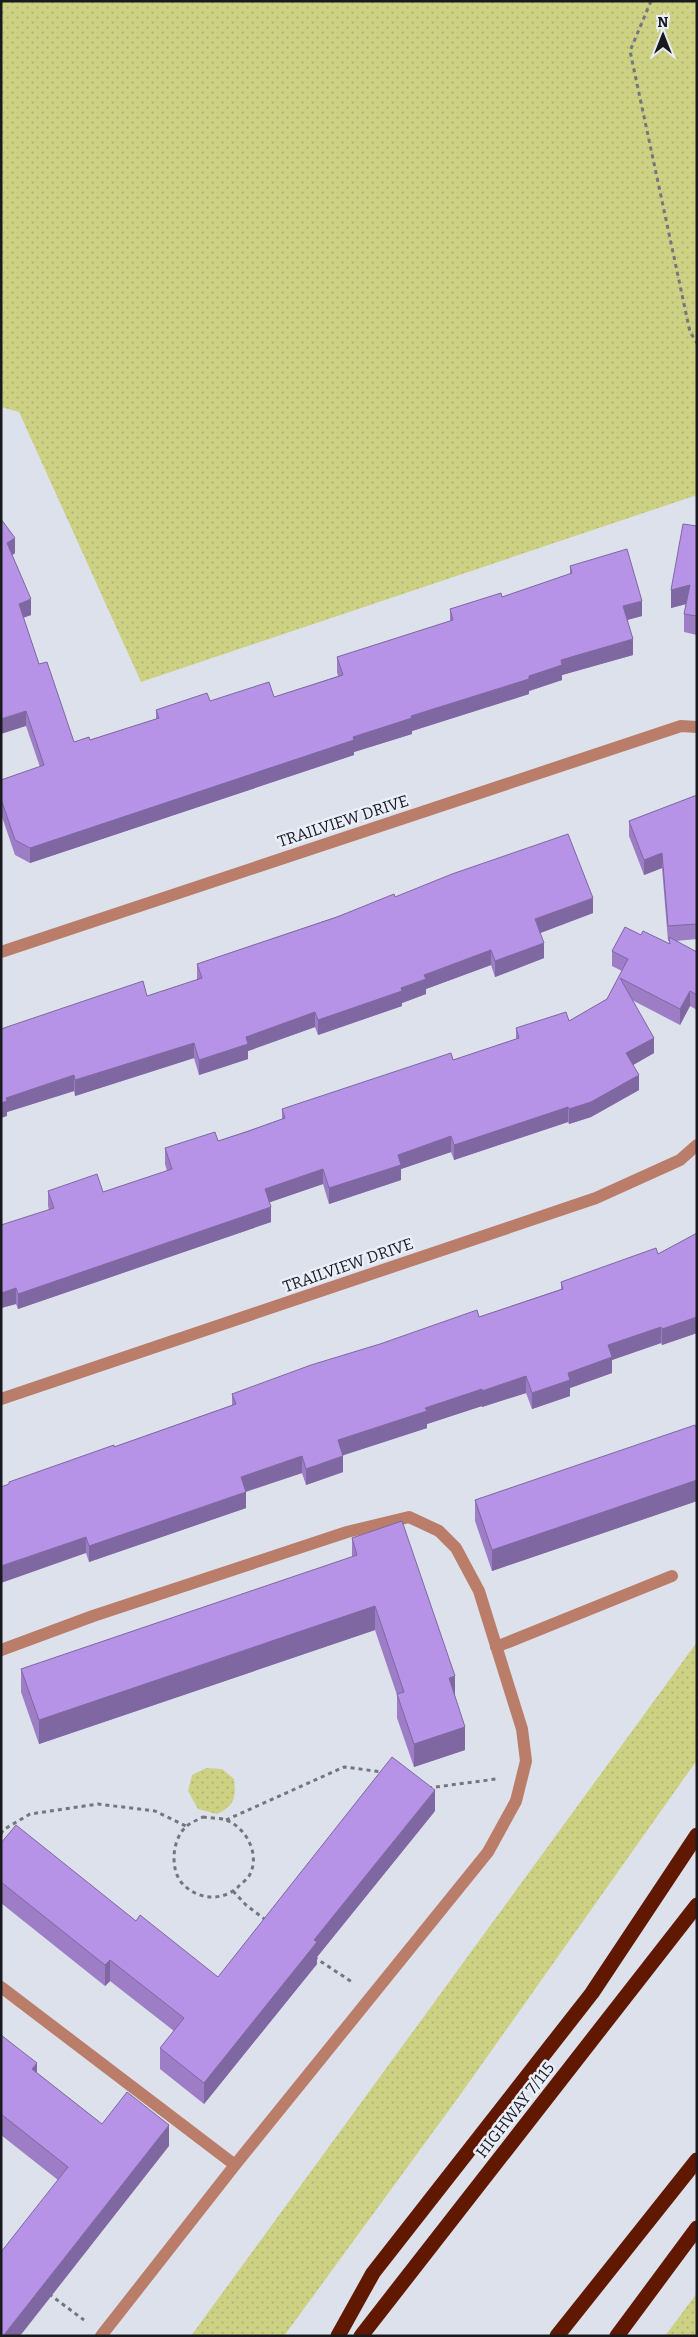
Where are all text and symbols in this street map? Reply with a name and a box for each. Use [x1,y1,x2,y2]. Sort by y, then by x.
north arrow [638,10,688,60]
text: N [658,14,669,31]
street label: TRAILVIEW DRIVE [275,791,411,851]
street label: TRAILVIEW DRIVE [280,1234,416,1296]
street label: HIGHWAY 7/115 [472,2059,558,2161]

